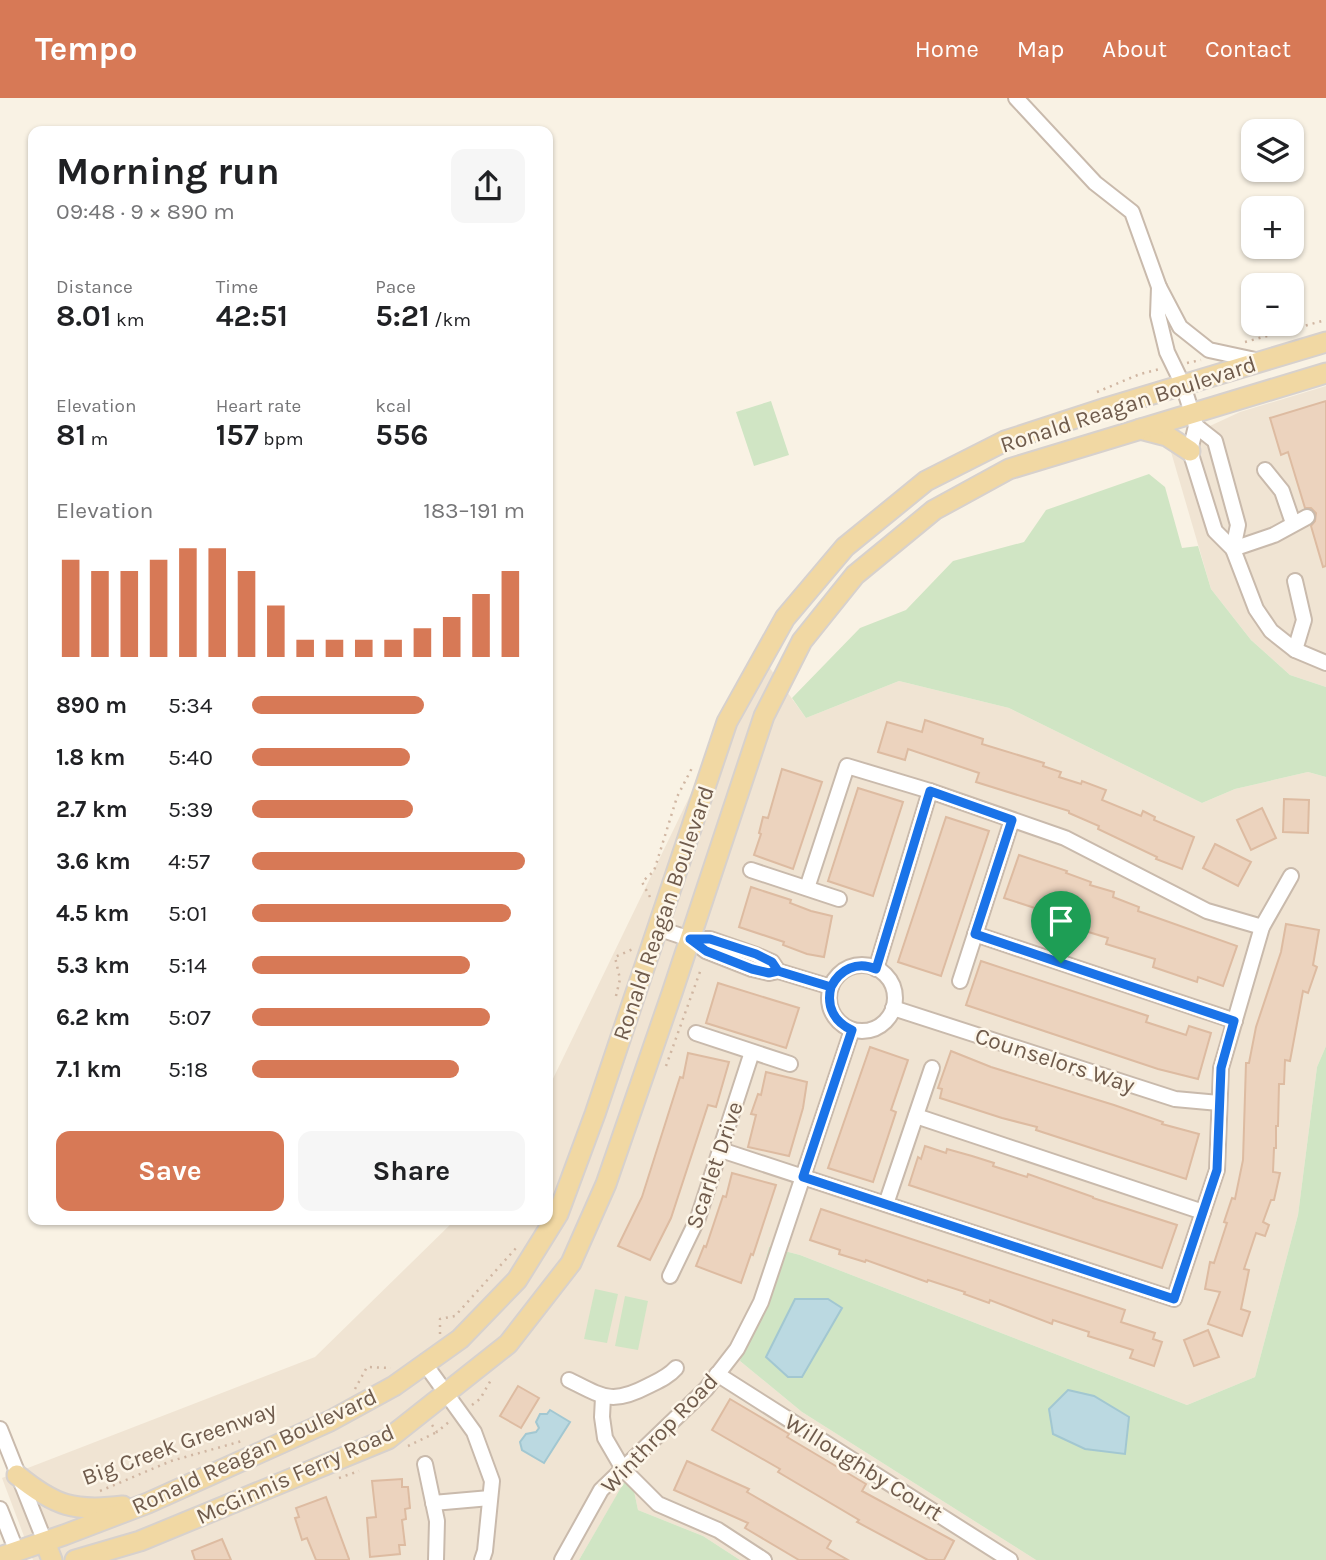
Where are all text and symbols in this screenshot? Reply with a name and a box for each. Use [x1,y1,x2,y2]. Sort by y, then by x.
text: Tempo [35,30,137,68]
text: Home [915,35,979,63]
text: Map [1017,35,1064,63]
text: About [1102,35,1167,63]
text: Contact [1205,35,1291,63]
map controls [1241,119,1304,336]
button: layers [1241,119,1304,182]
text: Morning run [56,149,280,194]
button: share [451,149,525,223]
button: + [1241,196,1304,259]
text: 09:48 · 9 × 890 m [56,198,235,225]
button: − [1241,273,1304,336]
text: Distance [56,276,133,298]
text: Time [216,276,258,298]
text: Pace [375,276,416,298]
text: 8.01 [56,298,112,334]
text: 42:51 [216,298,288,334]
text: 5:21 [375,298,430,334]
text: km [112,309,145,331]
text: /km [430,309,471,331]
street label: Ronald Reagan Boulevard [997,350,1260,459]
text: Elevation [56,395,136,417]
text: Heart rate [216,395,301,417]
text: kcal [375,395,412,417]
text: 81 [56,417,86,453]
text: 157 [216,417,259,453]
text: 556 [375,417,428,453]
text: m [86,428,108,450]
text: bpm [259,428,303,450]
text: Elevation [56,497,153,524]
text: 183–191 m [423,497,525,524]
text: 890 m [56,692,127,719]
text: 5:34 [168,692,213,719]
text: 1.8 km [56,744,125,771]
text: 5:40 [168,744,213,771]
street label: Ronald Reagan Boulevard [607,782,720,1044]
text: 2.7 km [56,796,128,823]
text: 5:39 [168,796,213,823]
text: 3.6 km [56,848,130,875]
text: 4:57 [168,848,210,875]
pin [1031,891,1091,963]
text: 4.5 km [56,900,129,927]
text: 5:01 [168,900,208,927]
icon: arrive [1042,902,1080,940]
text: 5.3 km [56,952,130,979]
text: 5:14 [168,952,207,979]
text: 6.2 km [56,1004,130,1031]
text: 5:07 [168,1004,211,1031]
street label: Counselors Way [972,1022,1138,1099]
text: 7.1 km [56,1056,122,1083]
text: 5:18 [168,1056,208,1083]
street label: Scarlet Drive [680,1098,749,1232]
button: Save [56,1131,284,1211]
button: Share [298,1131,525,1211]
street label: Winthrop Road [595,1368,723,1499]
street label: Ronald Reagan Boulevard [127,1383,381,1520]
street label: Big Creek Greenway [78,1396,280,1491]
street label: Willoughby Court [780,1408,948,1527]
street label: McGinnis Ferry Road [192,1419,399,1530]

